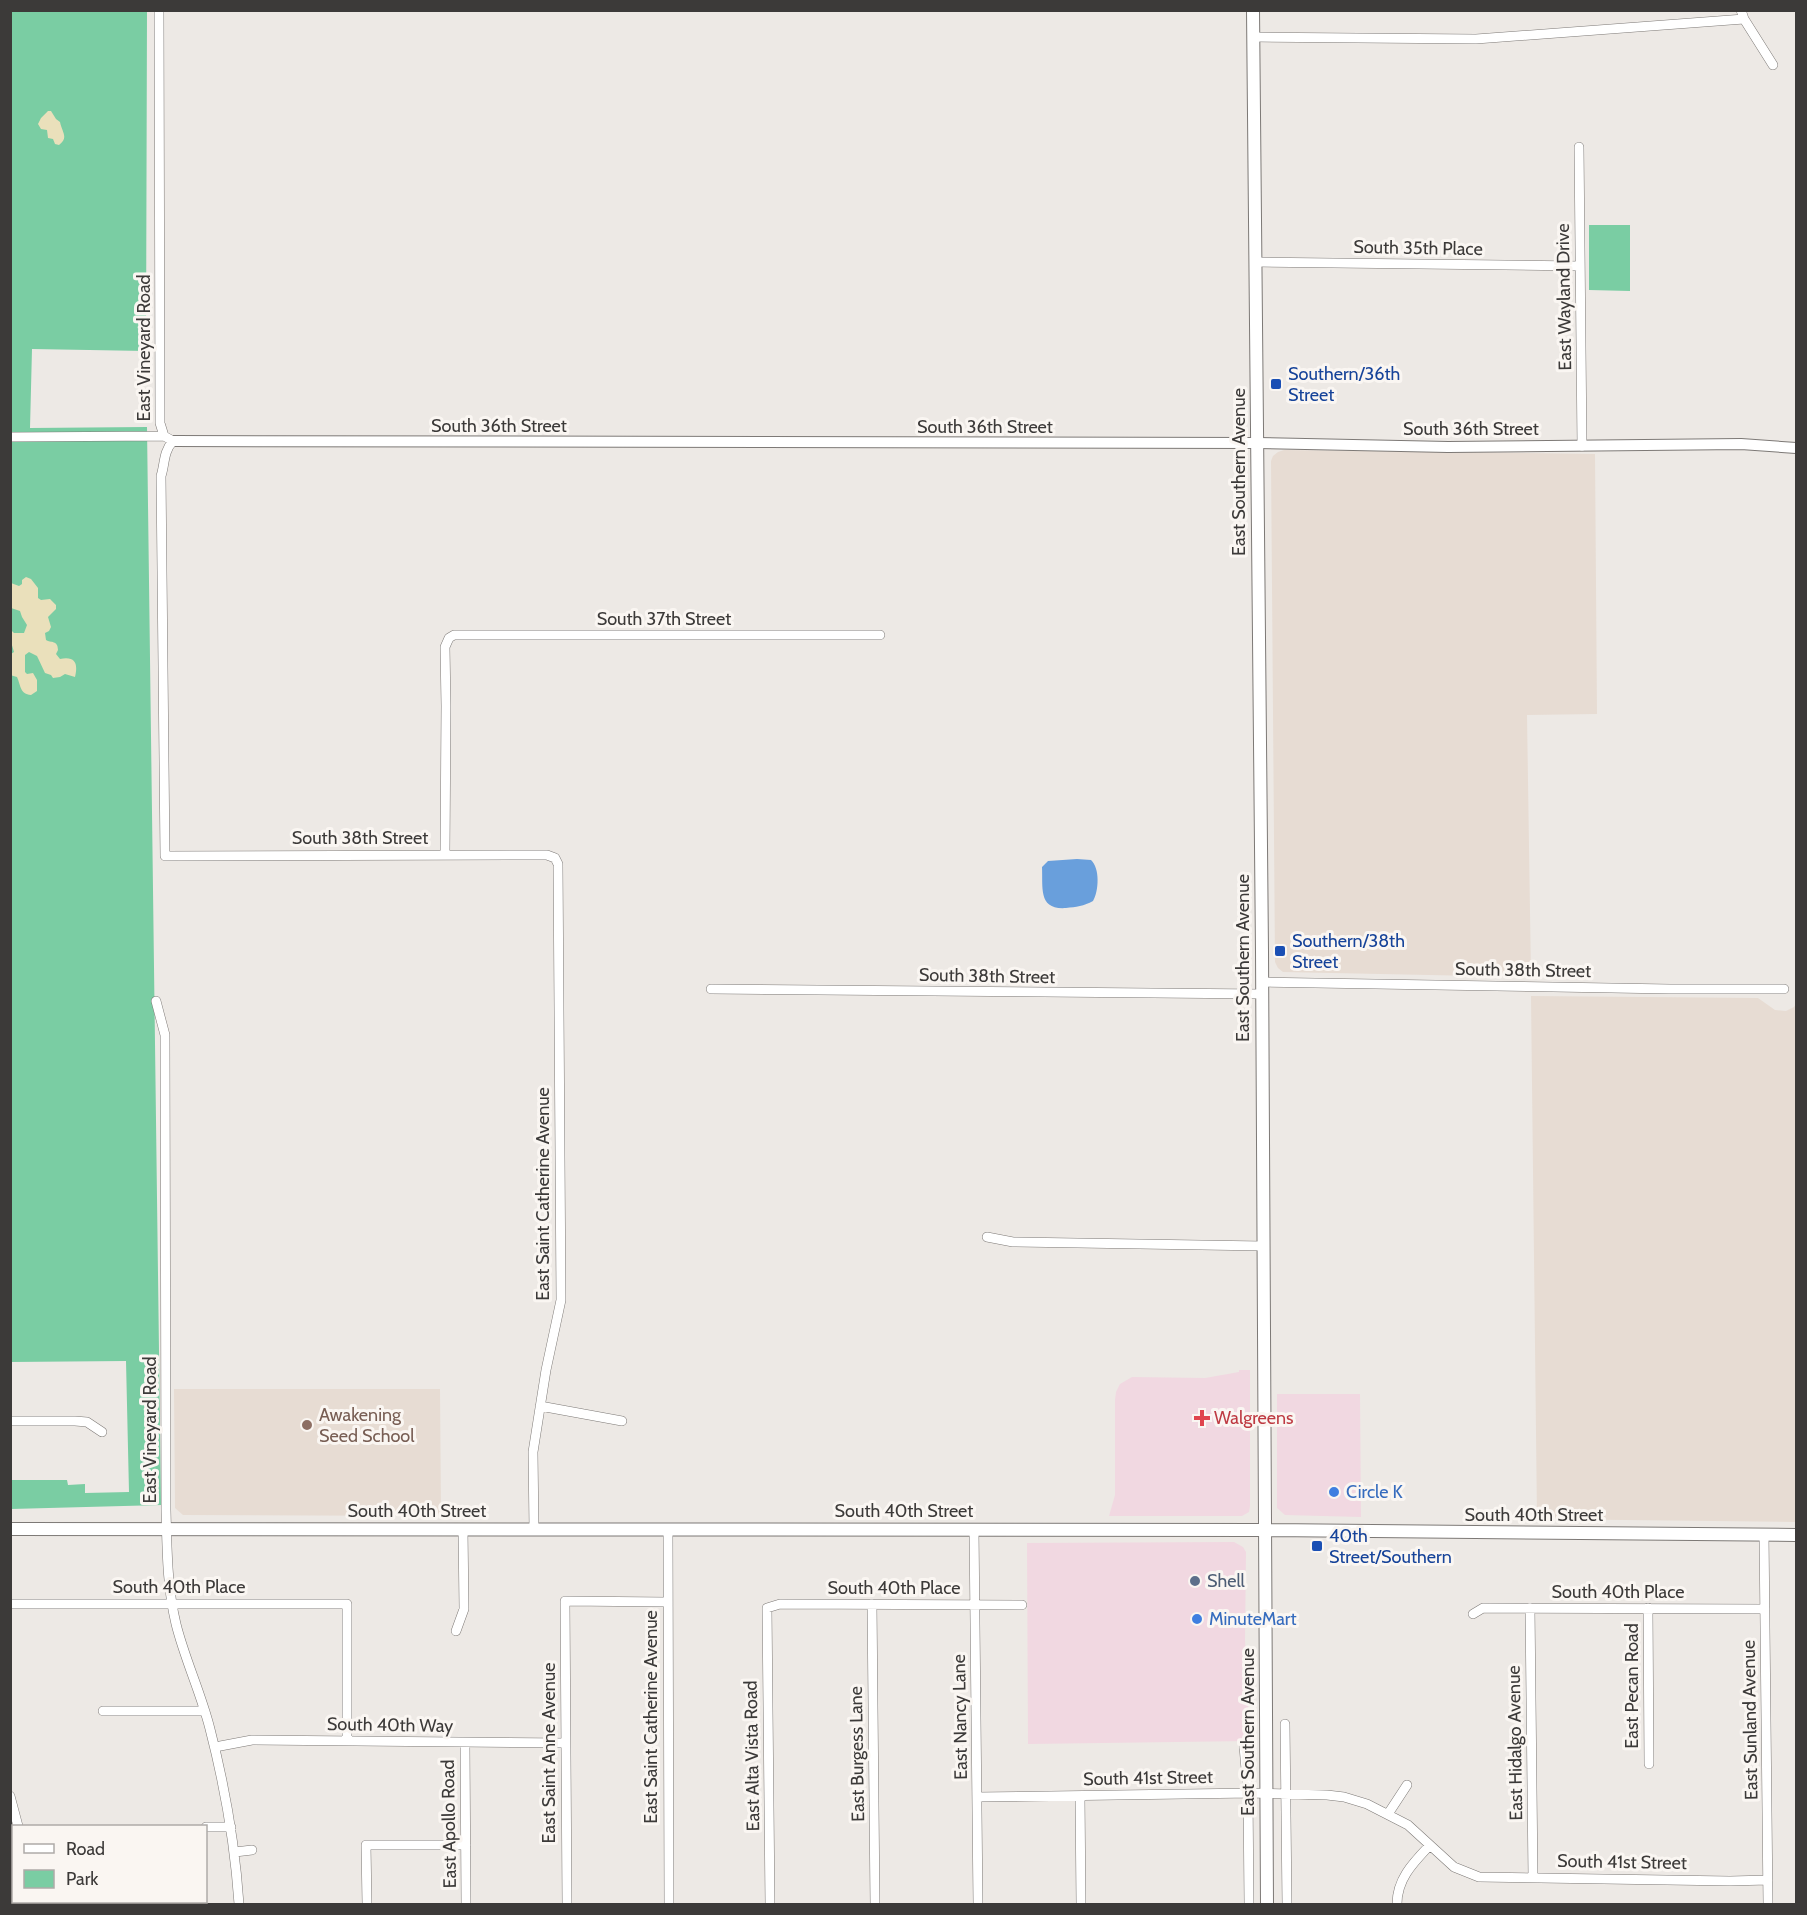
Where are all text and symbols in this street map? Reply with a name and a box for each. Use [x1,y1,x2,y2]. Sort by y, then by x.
street label: East Wayland Drive [1552,223,1576,371]
street label: South 35th Place [1353,236,1483,260]
street label: East Vineyard Road [133,274,155,422]
place label: Southern/36th Street [1288,363,1400,406]
marker: Southern/36th Street [1269,377,1283,391]
street label: East Southern Avenue [1228,388,1250,556]
street label: South 36th Street [431,415,567,437]
street label: South 36th Street [917,416,1053,438]
street label: South 36th Street [1403,418,1539,440]
street label: South 37th Street [597,608,731,630]
street label: South 38th Street [292,827,428,849]
street label: East Southern Avenue [1232,874,1254,1042]
place label: Southern/38th Street [1292,930,1405,973]
marker: Southern/38th Street [1273,944,1287,958]
street label: South 38th Street [1455,958,1591,982]
street label: South 38th Street [919,964,1055,988]
street label: East Saint Catherine Avenue [532,1087,554,1301]
street label: East Vineyard Road [139,1356,161,1504]
place label: Awakening Seed School [319,1404,415,1447]
place label: Walgreens [1214,1407,1294,1429]
marker: Walgreens [1195,1411,1209,1425]
marker: Awakening Seed School [300,1418,314,1432]
place label: Circle K [1346,1481,1404,1503]
marker: Circle K [1327,1485,1341,1499]
street label: South 40th Street [348,1500,486,1522]
street label: South 40th Street [835,1500,973,1522]
street label: South 40th Street [1465,1504,1603,1526]
place label: 40th Street/Southern [1329,1525,1452,1568]
marker: 40th Street/Southern [1310,1539,1324,1553]
place label: Shell [1207,1570,1246,1592]
marker: Shell [1188,1574,1202,1588]
street label: South 40th Place [113,1576,245,1598]
street label: South 40th Place [828,1577,960,1599]
street label: South 40th Place [1552,1581,1684,1603]
place label: MinuteMart [1209,1608,1297,1630]
street label: East Saint Catherine Avenue [640,1610,662,1824]
marker: MinuteMart [1190,1612,1204,1626]
street label: East Pecan Road [1621,1623,1643,1749]
street label: East Sunland Avenue [1738,1640,1762,1800]
street label: East Southern Avenue [1237,1648,1259,1816]
street label: East Nancy Lane [948,1654,972,1780]
street label: East Saint Anne Avenue [538,1663,560,1843]
street label: East Hidalgo Avenue [1503,1665,1527,1821]
street label: East Alta Vista Road [740,1680,764,1832]
street label: East Burgess Lane [845,1686,869,1822]
street label: South 40th Way [327,1713,453,1737]
street label: East Apollo Road [437,1760,461,1888]
street label: South 41st Street [1083,1766,1213,1790]
legend [12,1825,207,1903]
text: Road [66,1838,105,1860]
street label: South 41st Street [1557,1850,1687,1874]
text: Park [66,1868,99,1890]

